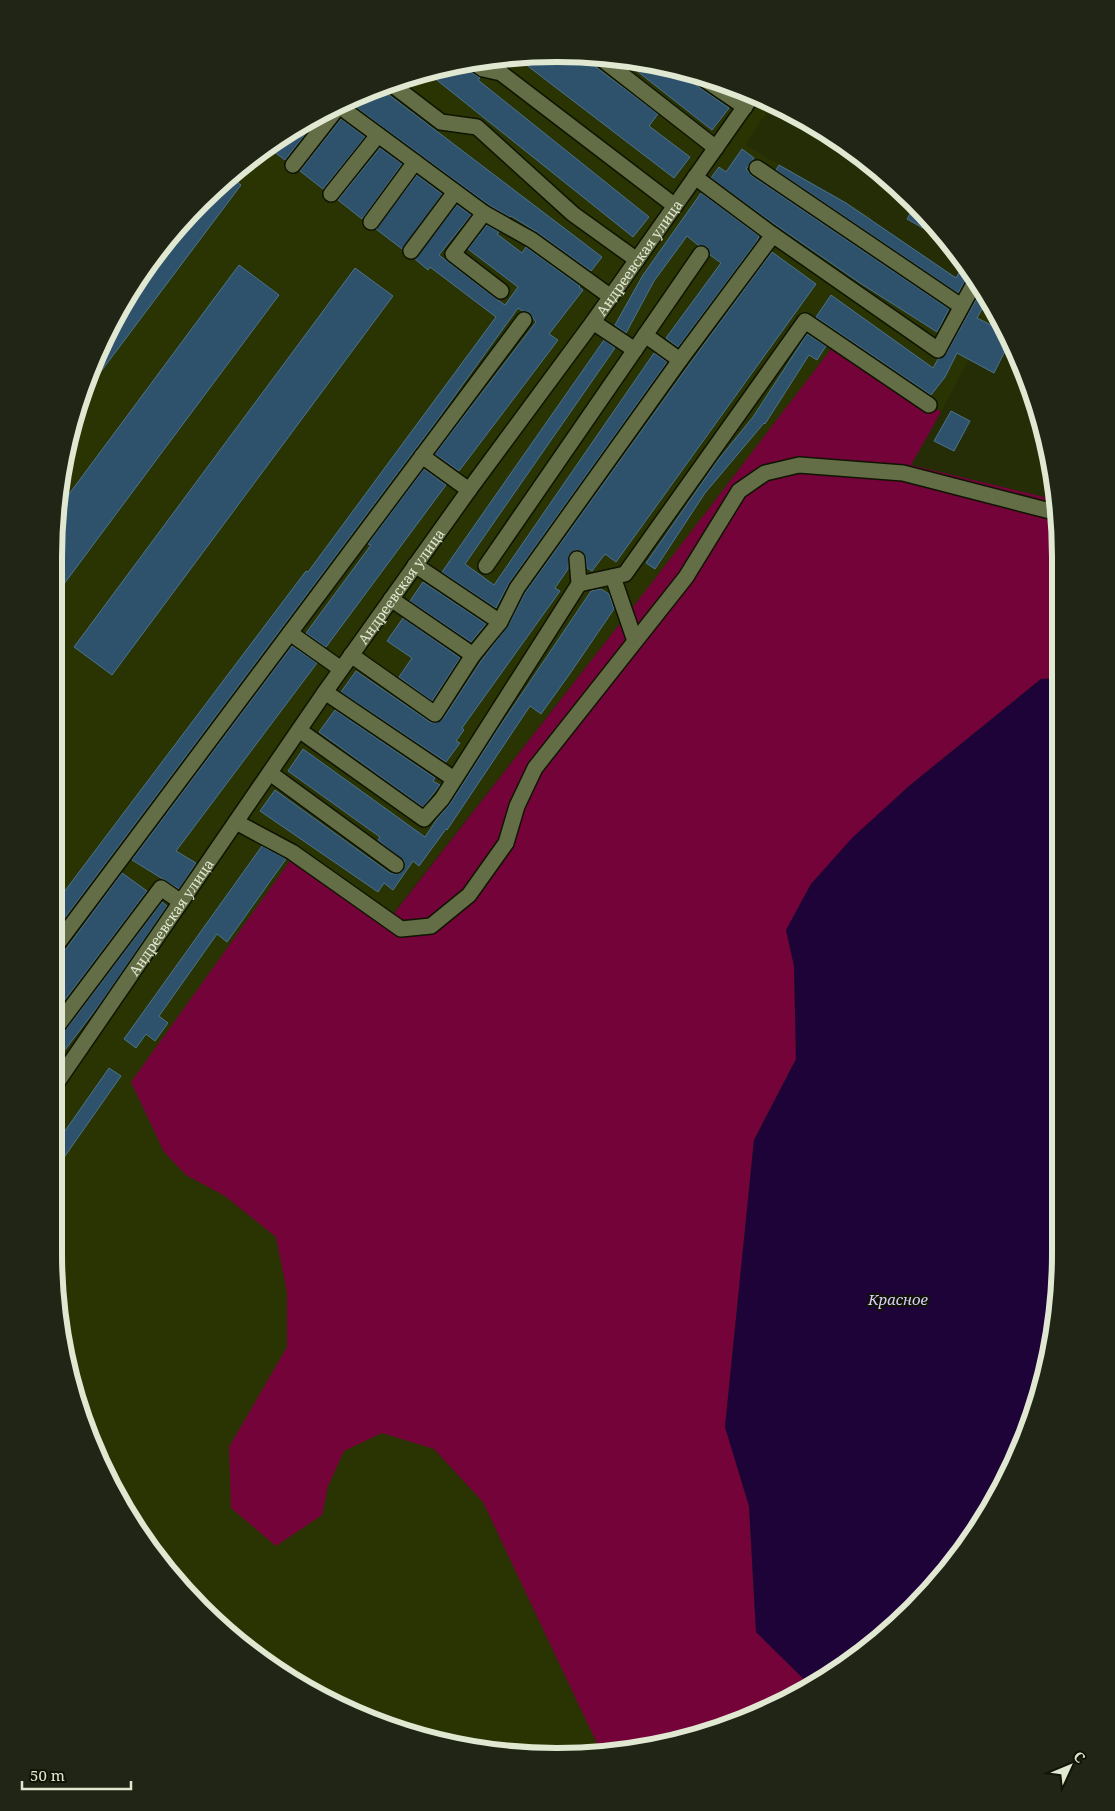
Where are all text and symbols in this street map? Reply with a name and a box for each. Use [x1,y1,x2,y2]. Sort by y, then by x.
street label: Андреевская улица [591,195,686,319]
street label: Андреевская улица [353,524,448,648]
street label: Андреевская улица [124,855,217,979]
water label: Красное [867,1289,929,1309]
north arrow [1045,1741,1095,1791]
text: С [1070,1747,1090,1767]
scale bar [22,1758,131,1790]
text: 50 m [30,1765,65,1785]

